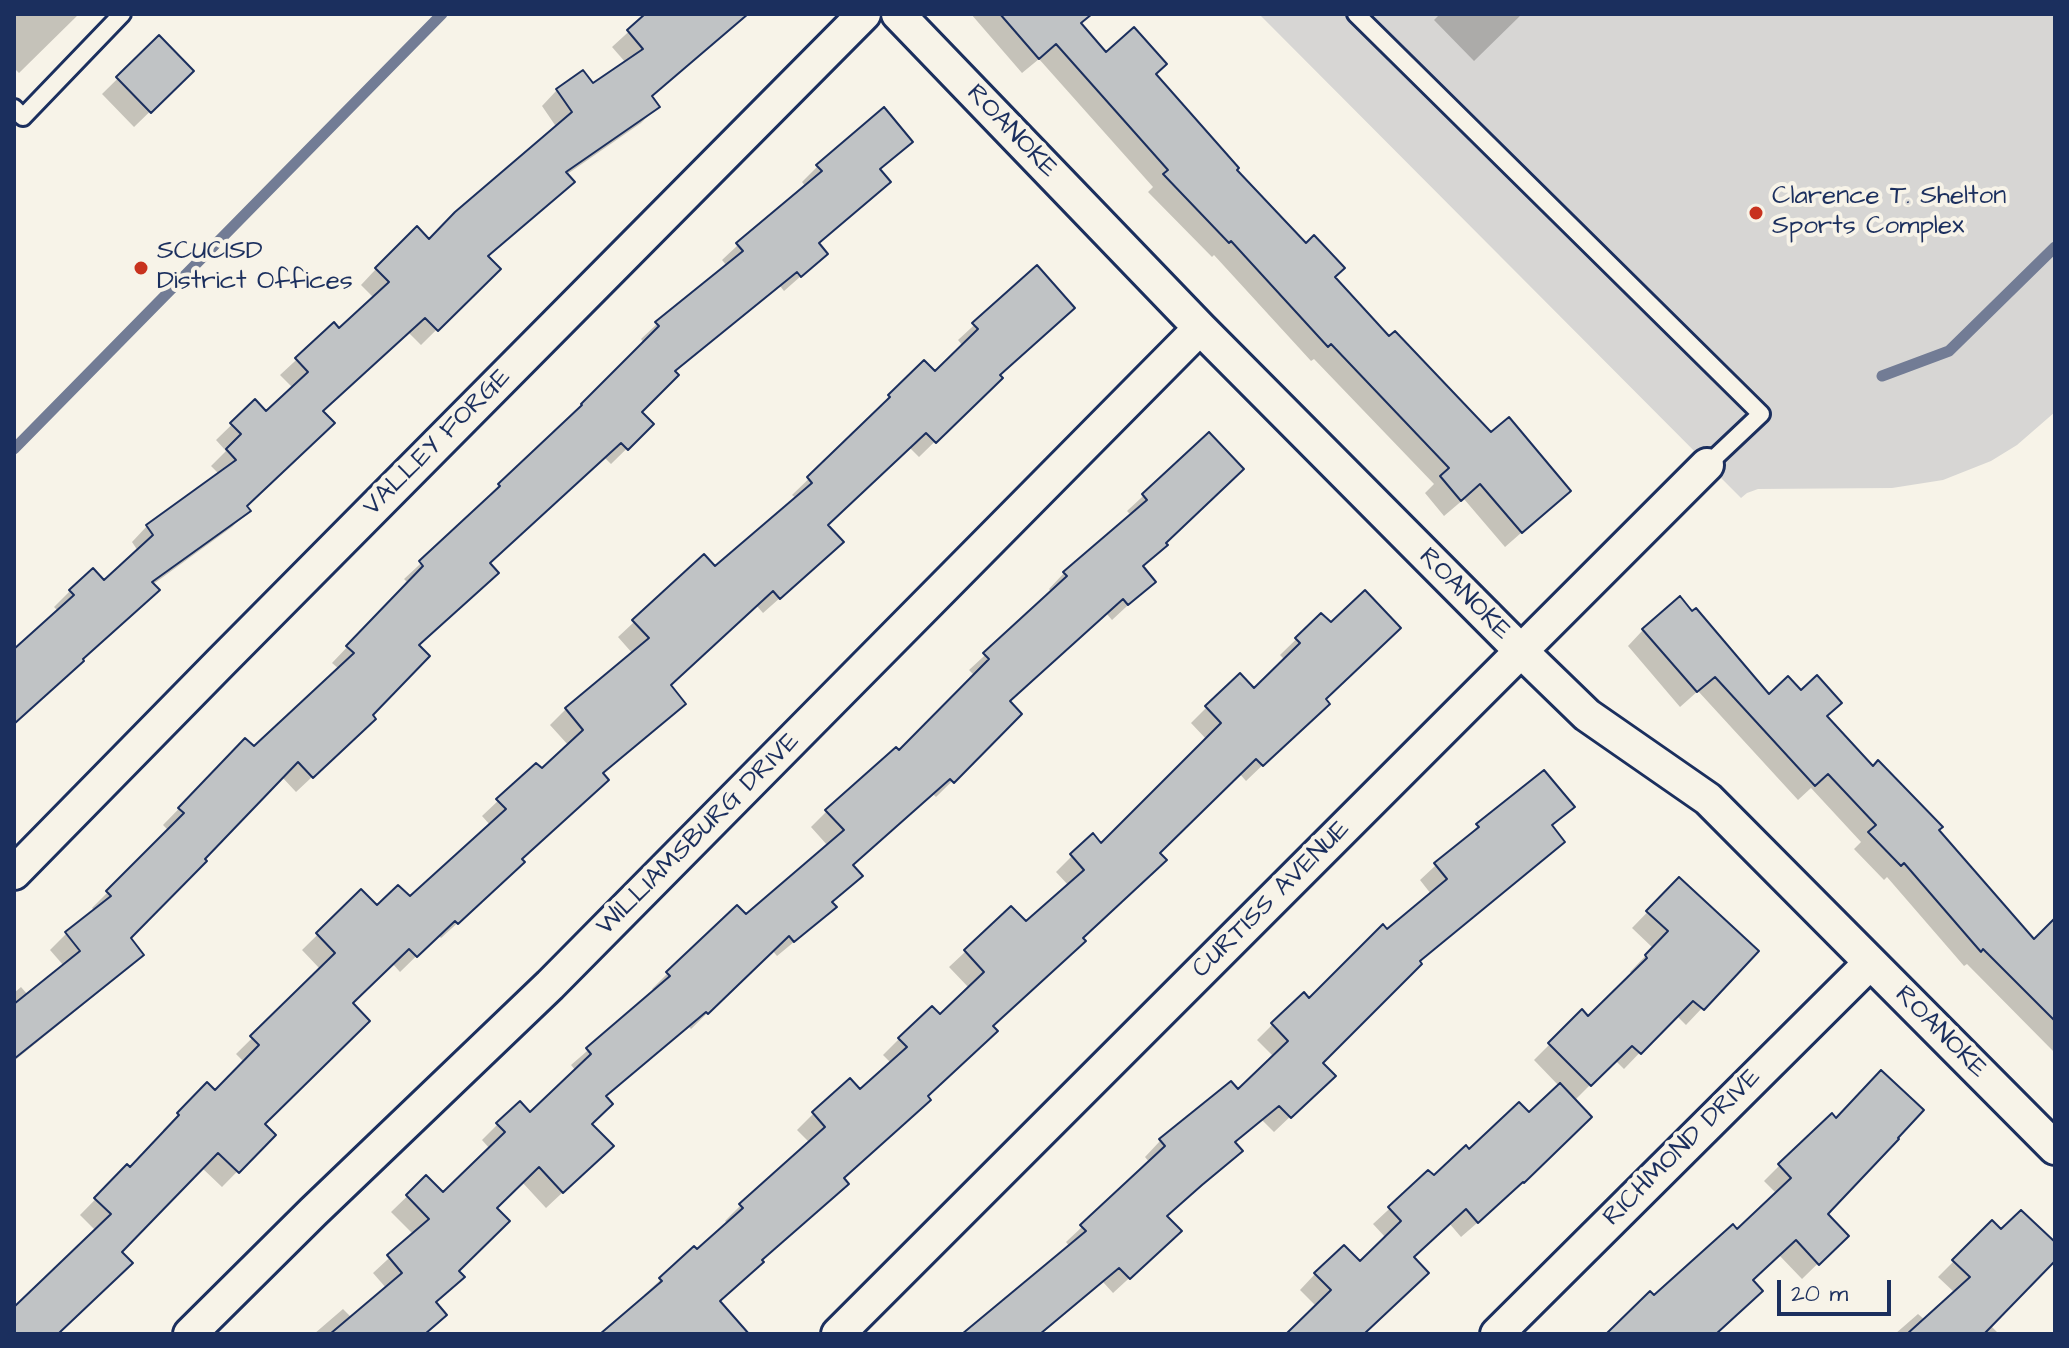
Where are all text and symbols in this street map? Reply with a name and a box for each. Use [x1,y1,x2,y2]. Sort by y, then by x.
street label: ROANOKE [959,79,1063,185]
place label: Clarence T. Shelton Sports Complex [1772,182,2006,244]
marker: Clarence T. Shelton Sports Complex [1747,204,1765,222]
place label: SCUCISD District Offices [157,237,353,298]
marker: SCUCISD District Offices [132,259,150,277]
street label: VALLEY FORGE [358,363,518,523]
street label: ROANOKE [1411,542,1517,648]
street label: WILLIAMSBURG DRIVE [591,727,807,943]
street label: CURTISS AVENUE [1187,815,1357,985]
street label: ROANOKE [1887,980,1993,1086]
street label: RICHMOND DRIVE [1598,1063,1768,1233]
scale bar [1781,1264,1895,1314]
text: 20 m [1791,1277,1848,1311]

